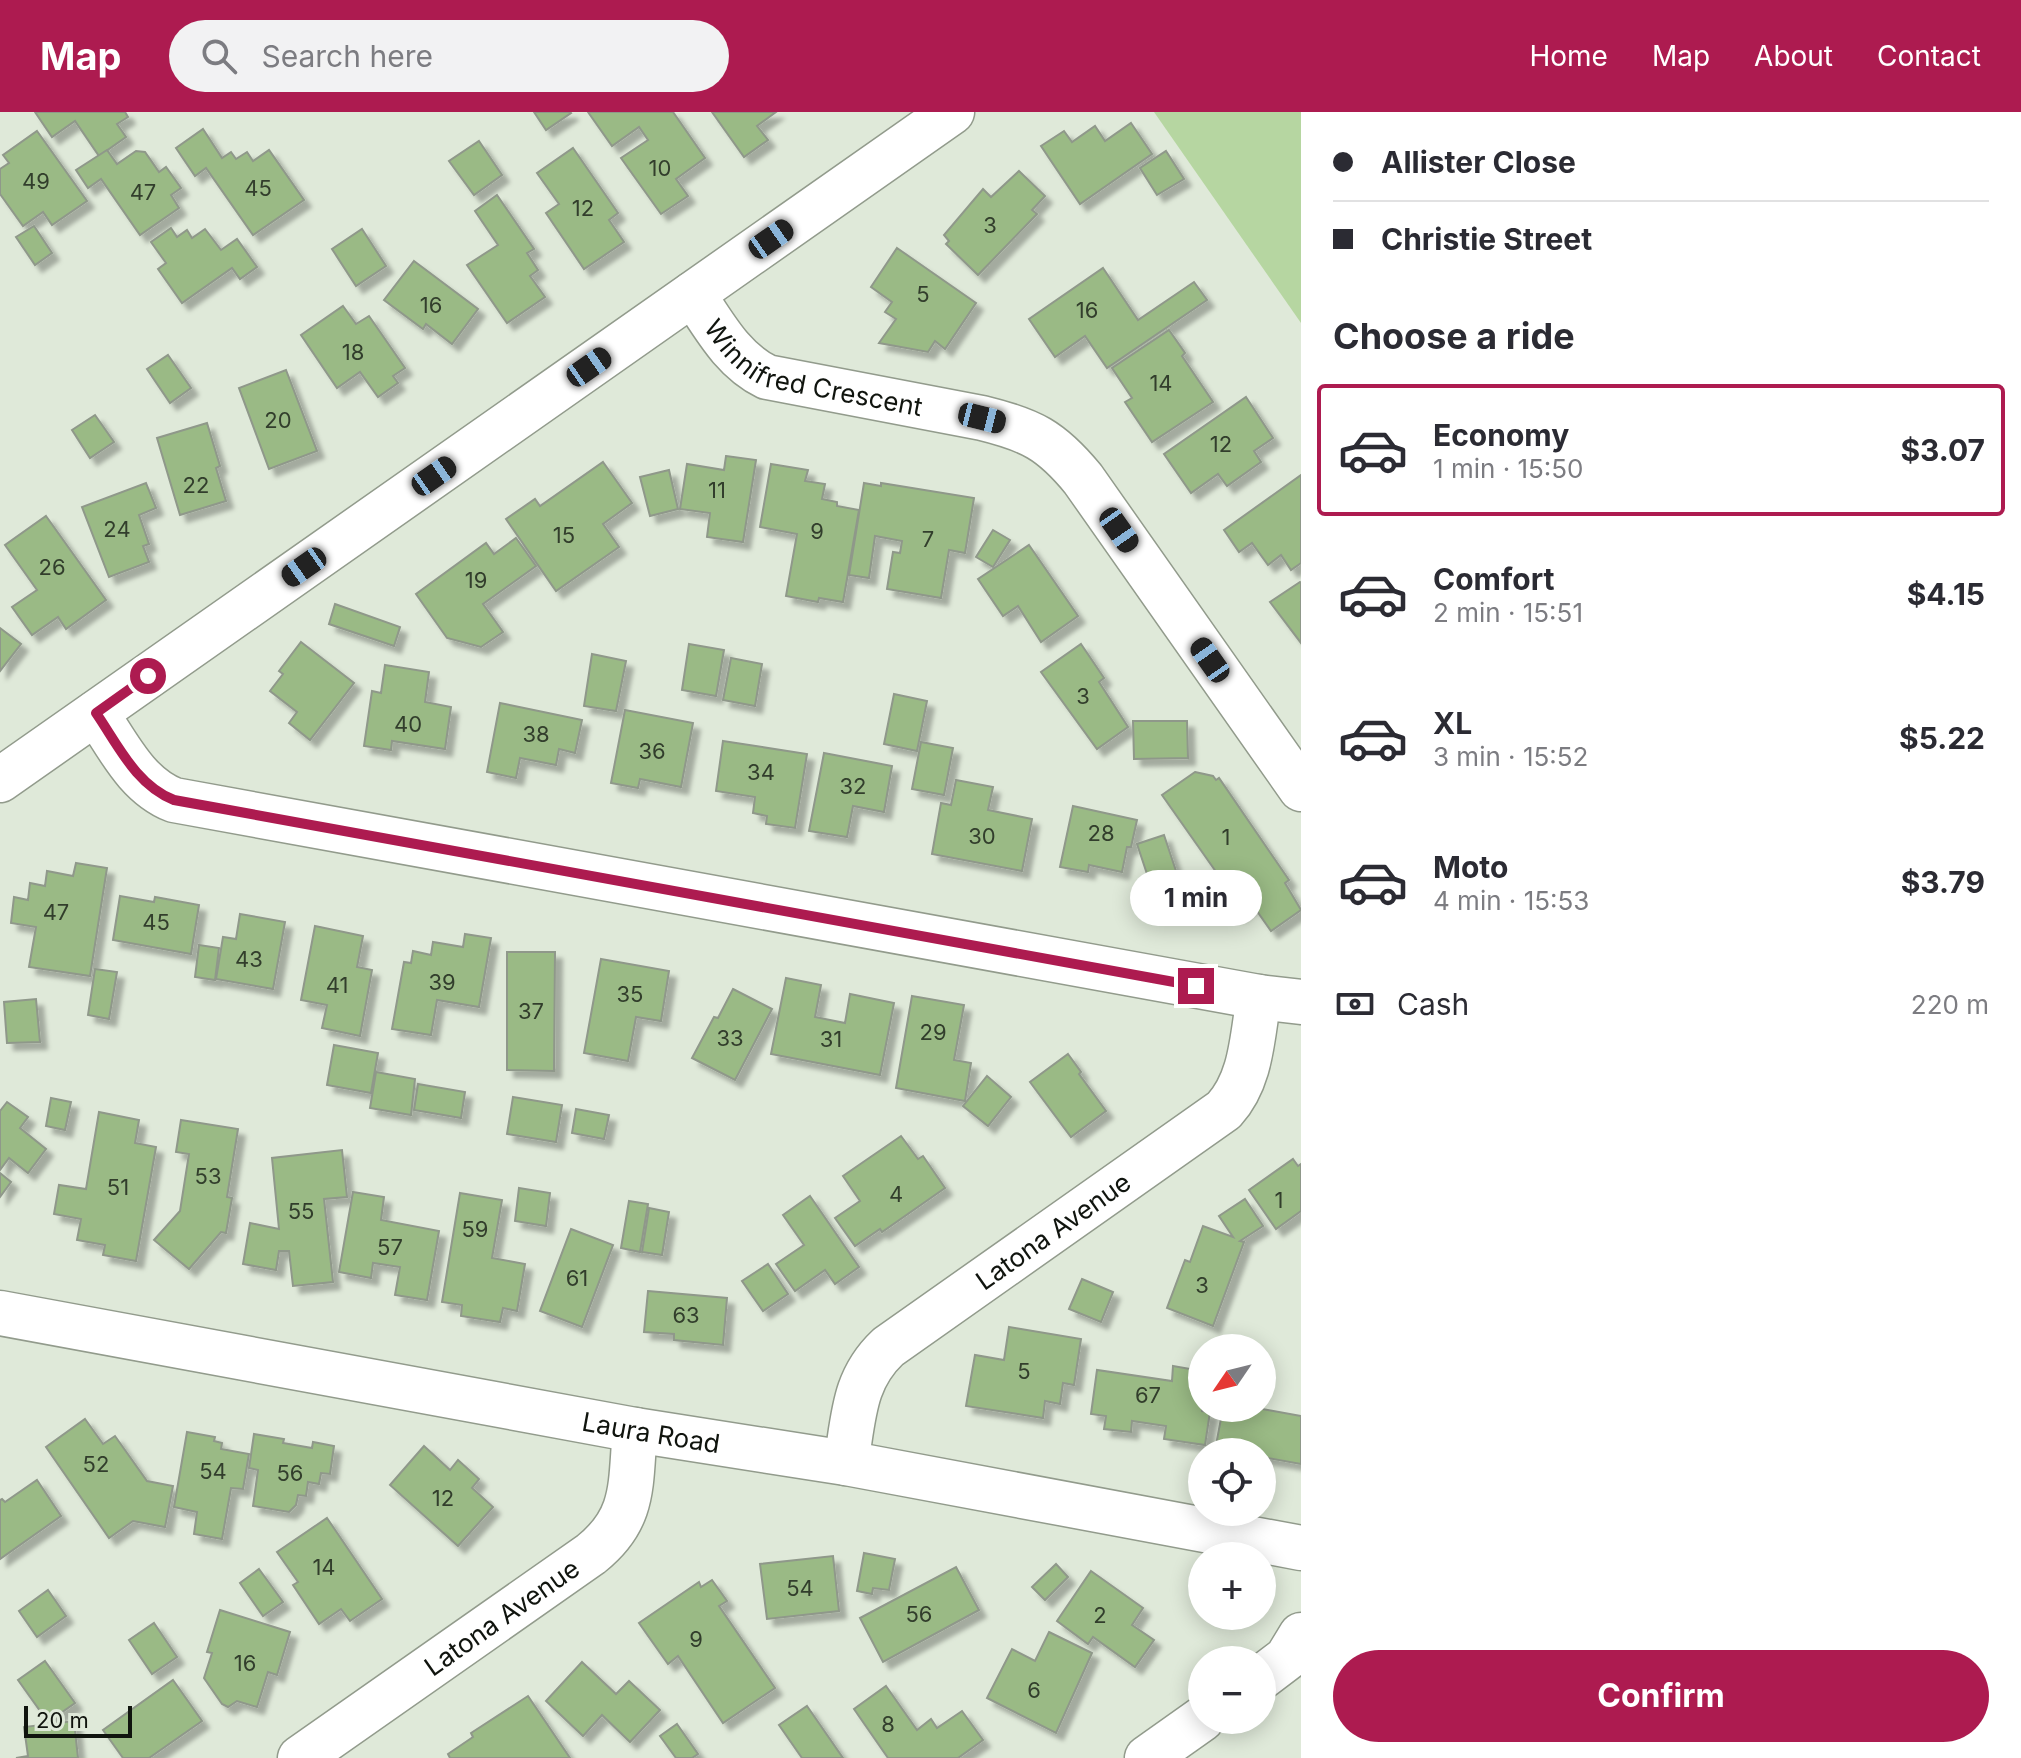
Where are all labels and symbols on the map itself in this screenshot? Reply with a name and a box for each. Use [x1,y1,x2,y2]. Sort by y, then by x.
house number: 10 [649,155,671,181]
house number: 49 [22,168,50,194]
house number: 45 [244,175,272,201]
house number: 47 [130,179,156,205]
house number: 12 [572,195,594,221]
house number: 3 [983,212,997,238]
car [744,215,798,263]
house number: 5 [916,281,930,307]
house number: 16 [420,292,442,318]
house number: 16 [1076,297,1098,323]
street label: Winnifred Crescent [698,313,925,422]
house number: 18 [342,339,364,365]
car [562,343,616,391]
house number: 14 [1149,370,1173,396]
car [956,401,1008,435]
house number: 20 [264,407,292,433]
house number: 12 [1210,431,1232,457]
car [407,452,461,500]
house number: 22 [183,472,209,498]
house number: 11 [708,477,726,503]
car [1095,503,1143,557]
house number: 24 [103,516,131,542]
house number: 9 [810,518,824,544]
house number: 15 [553,522,575,548]
house number: 7 [922,526,934,552]
car [277,543,331,591]
house number: 26 [38,554,66,580]
house number: 19 [465,567,487,593]
car [1186,633,1234,687]
route start [130,658,166,694]
house number: 3 [1076,683,1090,709]
house number: 40 [394,711,422,737]
house number: 38 [522,721,550,747]
house number: 36 [638,738,666,764]
house number: 34 [747,759,775,785]
house number: 32 [839,773,867,799]
house number: 28 [1087,820,1115,846]
house number: 30 [968,823,996,849]
house number: 1 [1222,824,1230,850]
callout: 1 min [1130,870,1262,926]
house number: 47 [43,899,69,925]
house number: 45 [142,909,170,935]
house number: 43 [235,946,263,972]
route end [1178,968,1214,1004]
house number: 39 [428,969,456,995]
house number: 41 [326,972,348,998]
house number: 35 [617,981,643,1007]
house number: 37 [518,998,544,1024]
house number: 29 [919,1019,947,1045]
house number: 33 [716,1025,744,1051]
house number: 31 [820,1026,842,1052]
house number: 53 [195,1163,221,1189]
street label: Latona Avenue [970,1166,1136,1296]
house number: 51 [107,1174,129,1200]
house number: 4 [889,1181,903,1207]
house number: 1 [1275,1187,1283,1213]
house number: 55 [288,1198,314,1224]
house number: 59 [461,1216,489,1242]
house number: 57 [377,1234,403,1260]
house number: 61 [566,1265,588,1291]
house number: 3 [1195,1272,1209,1298]
house number: 63 [672,1302,700,1328]
north arrow [1188,1334,1276,1422]
house number: 5 [1017,1358,1031,1384]
house number: 67 [1135,1382,1161,1408]
street label: Laura Road [580,1405,722,1459]
house number: 52 [83,1451,109,1477]
house number: 54 [199,1458,227,1484]
house number: 56 [276,1460,304,1486]
house number: 12 [432,1485,454,1511]
street label: Latona Avenue [418,1552,585,1682]
house number: 14 [312,1554,336,1580]
house number: 54 [786,1575,814,1601]
house number: 56 [905,1601,933,1627]
house number: 2 [1093,1602,1107,1628]
house number: 9 [689,1626,703,1652]
house number: 16 [234,1650,256,1676]
house number: 6 [1027,1677,1041,1703]
scale bar [24,1702,132,1738]
house number: 8 [881,1711,895,1737]

